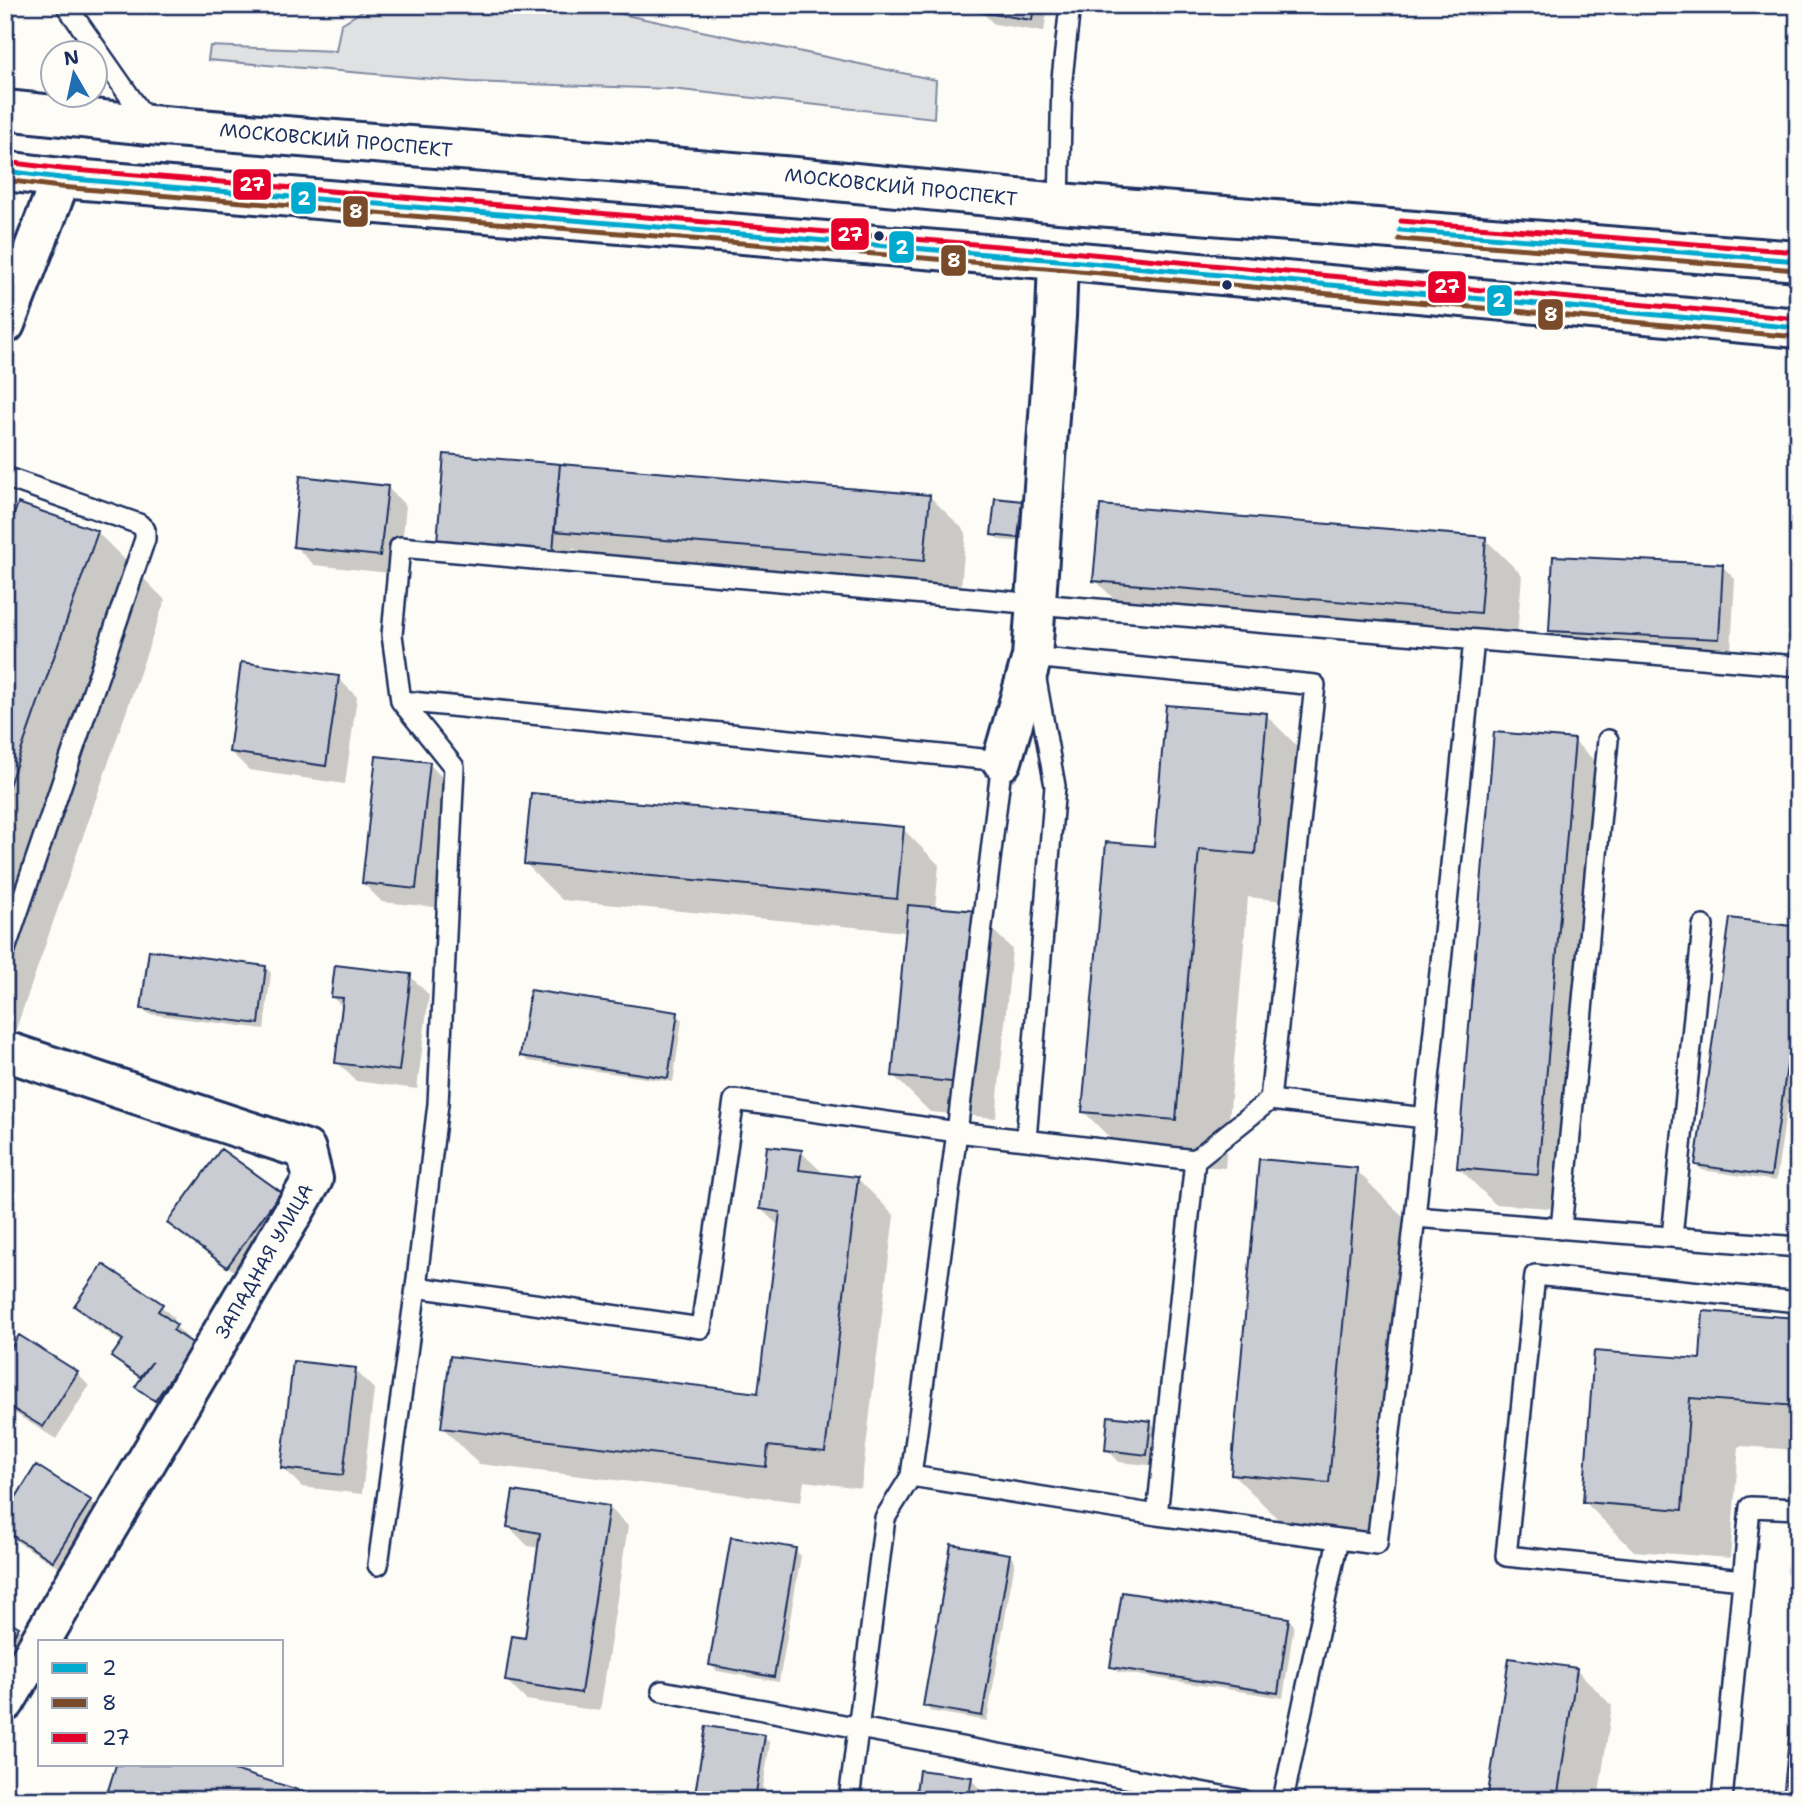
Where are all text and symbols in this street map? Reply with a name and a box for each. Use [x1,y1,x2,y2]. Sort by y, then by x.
north arrow [38,38,108,108]
text: N [62,44,81,71]
street label: МОСКОВСКИЙ ПРОСПЕКТ [218,117,454,163]
street label: МОСКОВСКИЙ ПРОСПЕКТ [783,162,1019,212]
line badge: 27 [232,168,272,201]
text: 27 [239,172,265,197]
line badge: 2 [290,181,317,215]
text: 2 [297,186,311,211]
line badge: 8 [342,195,369,228]
text: 8 [349,199,363,224]
line badge: 27 [830,217,870,251]
text: 27 [837,222,863,247]
unlabelled marker [872,229,886,243]
line badge: 2 [888,230,915,264]
text: 2 [895,235,909,260]
line badge: 8 [940,244,967,277]
text: 8 [947,248,961,273]
line badge: 27 [1427,270,1467,304]
text: 27 [1434,274,1460,299]
unlabelled marker [1220,278,1234,292]
line badge: 2 [1486,284,1513,317]
text: 2 [1492,288,1506,313]
line badge: 8 [1537,298,1564,331]
text: 8 [1544,302,1558,327]
street label: ЗАПАДНАЯ УЛИЦА [209,1179,319,1343]
legend [38,1640,284,1766]
text: 2 [102,1654,117,1682]
text: 8 [102,1689,117,1717]
text: 27 [102,1724,130,1752]

